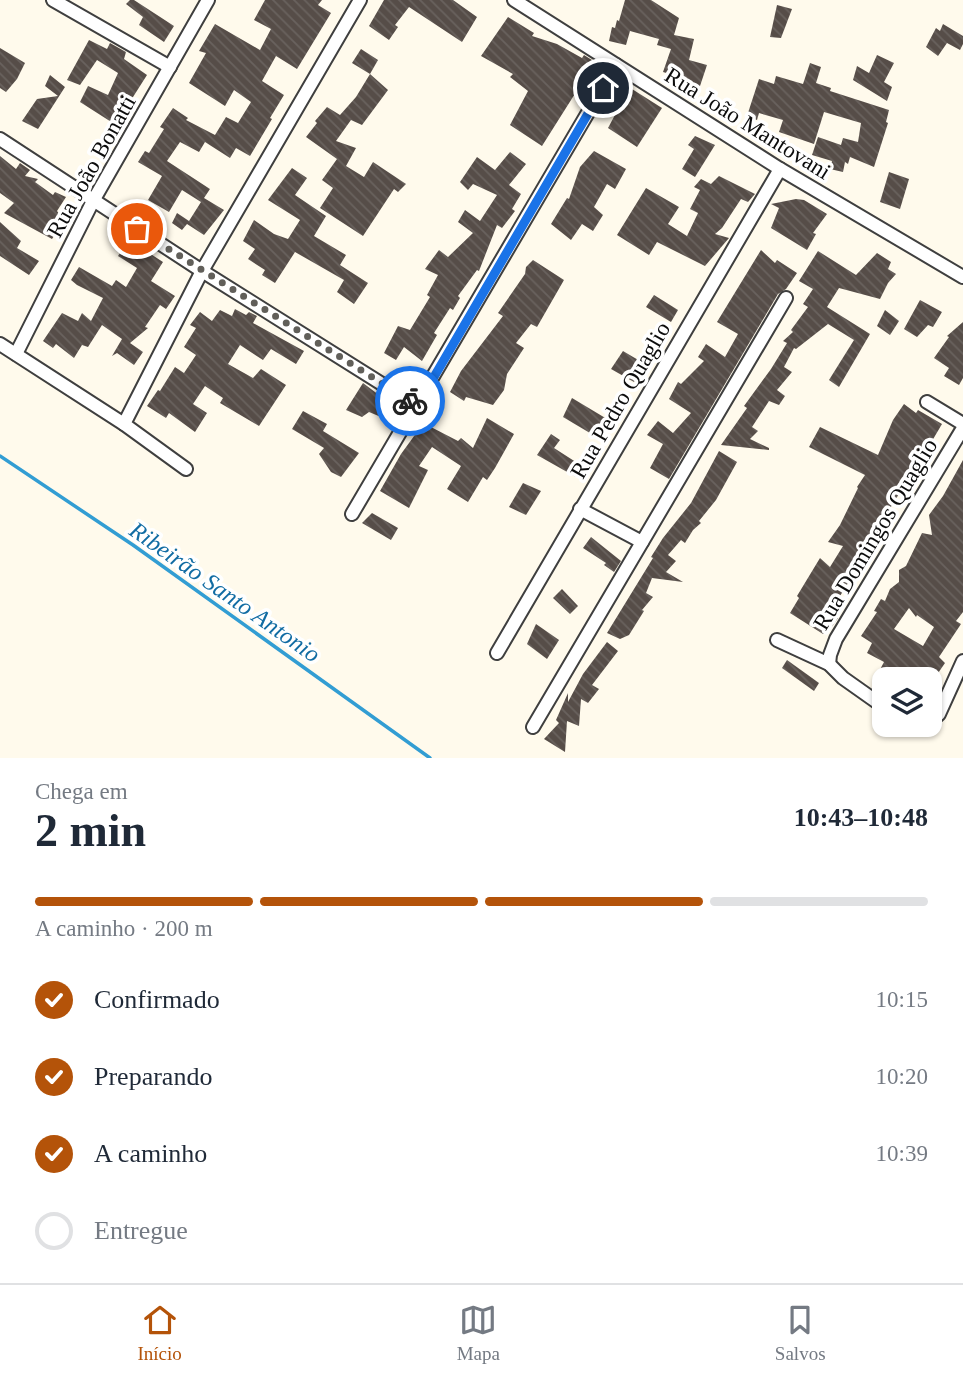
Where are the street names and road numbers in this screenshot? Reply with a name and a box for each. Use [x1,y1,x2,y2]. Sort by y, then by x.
street label: Rua João Mantovani [660,62,835,184]
street label: Rua João Bonatti [42,91,141,242]
street label: Rua Pedro Quaglio [566,318,675,483]
street label: Rua Domingos Quaglio [808,434,942,634]

